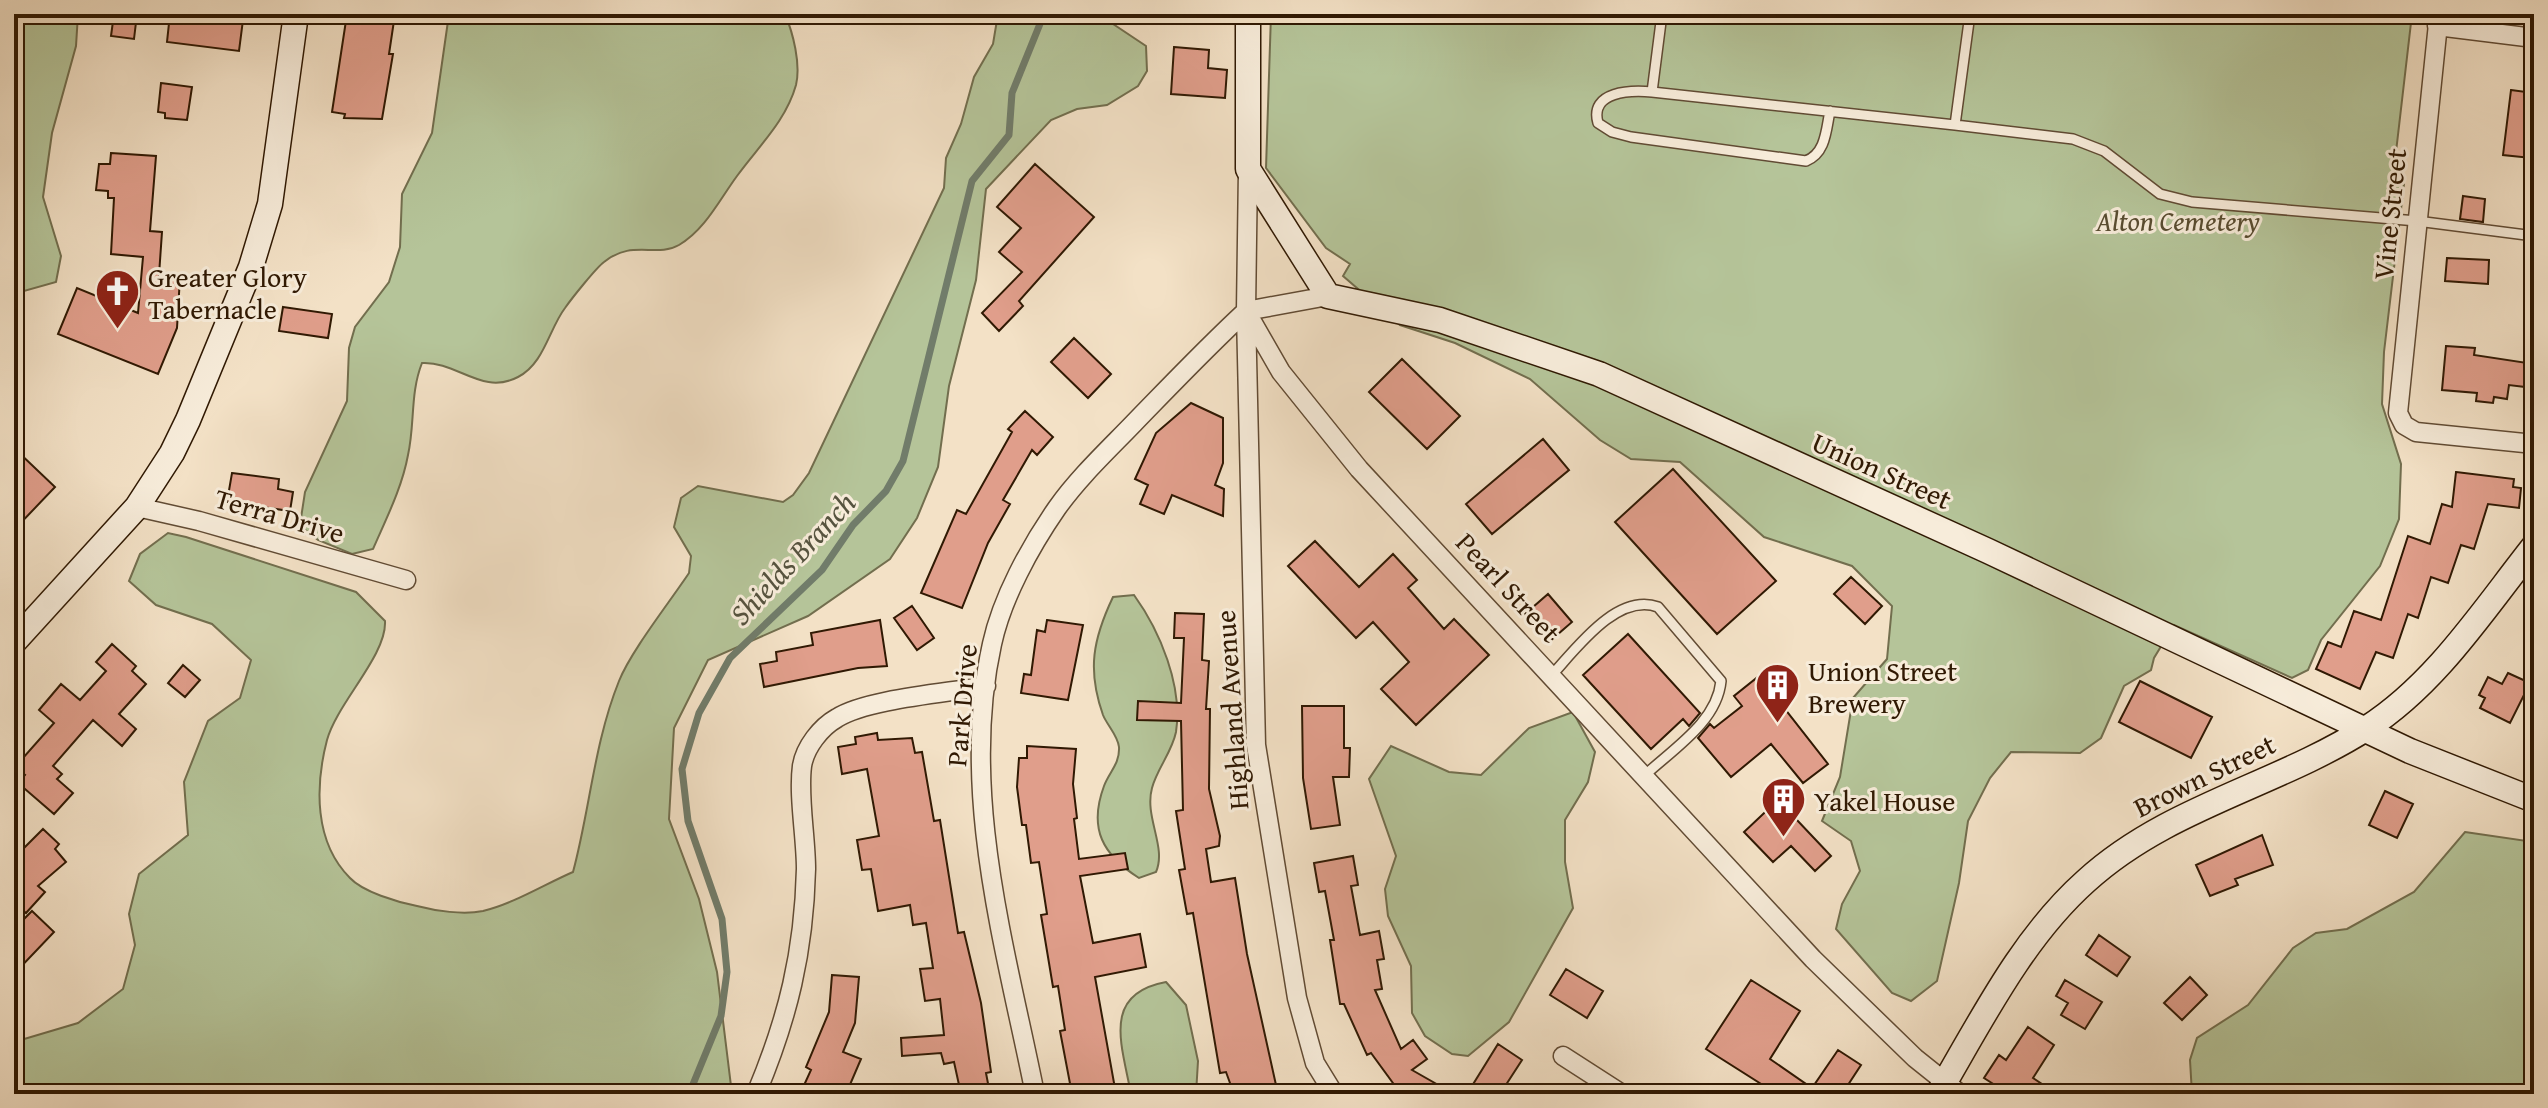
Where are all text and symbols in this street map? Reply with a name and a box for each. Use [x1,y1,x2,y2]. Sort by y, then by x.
street label: Vine Street [2362,146,2416,282]
park label: Alton Cemetery [2095,200,2260,241]
place label: Greater Glory Tabernacle [148,256,307,329]
church icon: Greater Glory Tabernacle [93,268,141,331]
street label: Union Street [1806,421,1959,519]
street label: Terra Drive [211,477,349,553]
water label: Shields Branch [719,481,865,635]
street label: Pearl Street [1447,523,1571,651]
street label: Highland Avenue [1204,609,1258,811]
street label: Park Drive [935,642,987,768]
place label: Union Street Brewery [1808,650,1957,723]
building icon: Union Street Brewery [1753,662,1801,725]
street label: Brown Street [2126,723,2282,827]
building icon: Yakel House [1759,776,1807,839]
place label: Yakel House [1814,780,1956,821]

